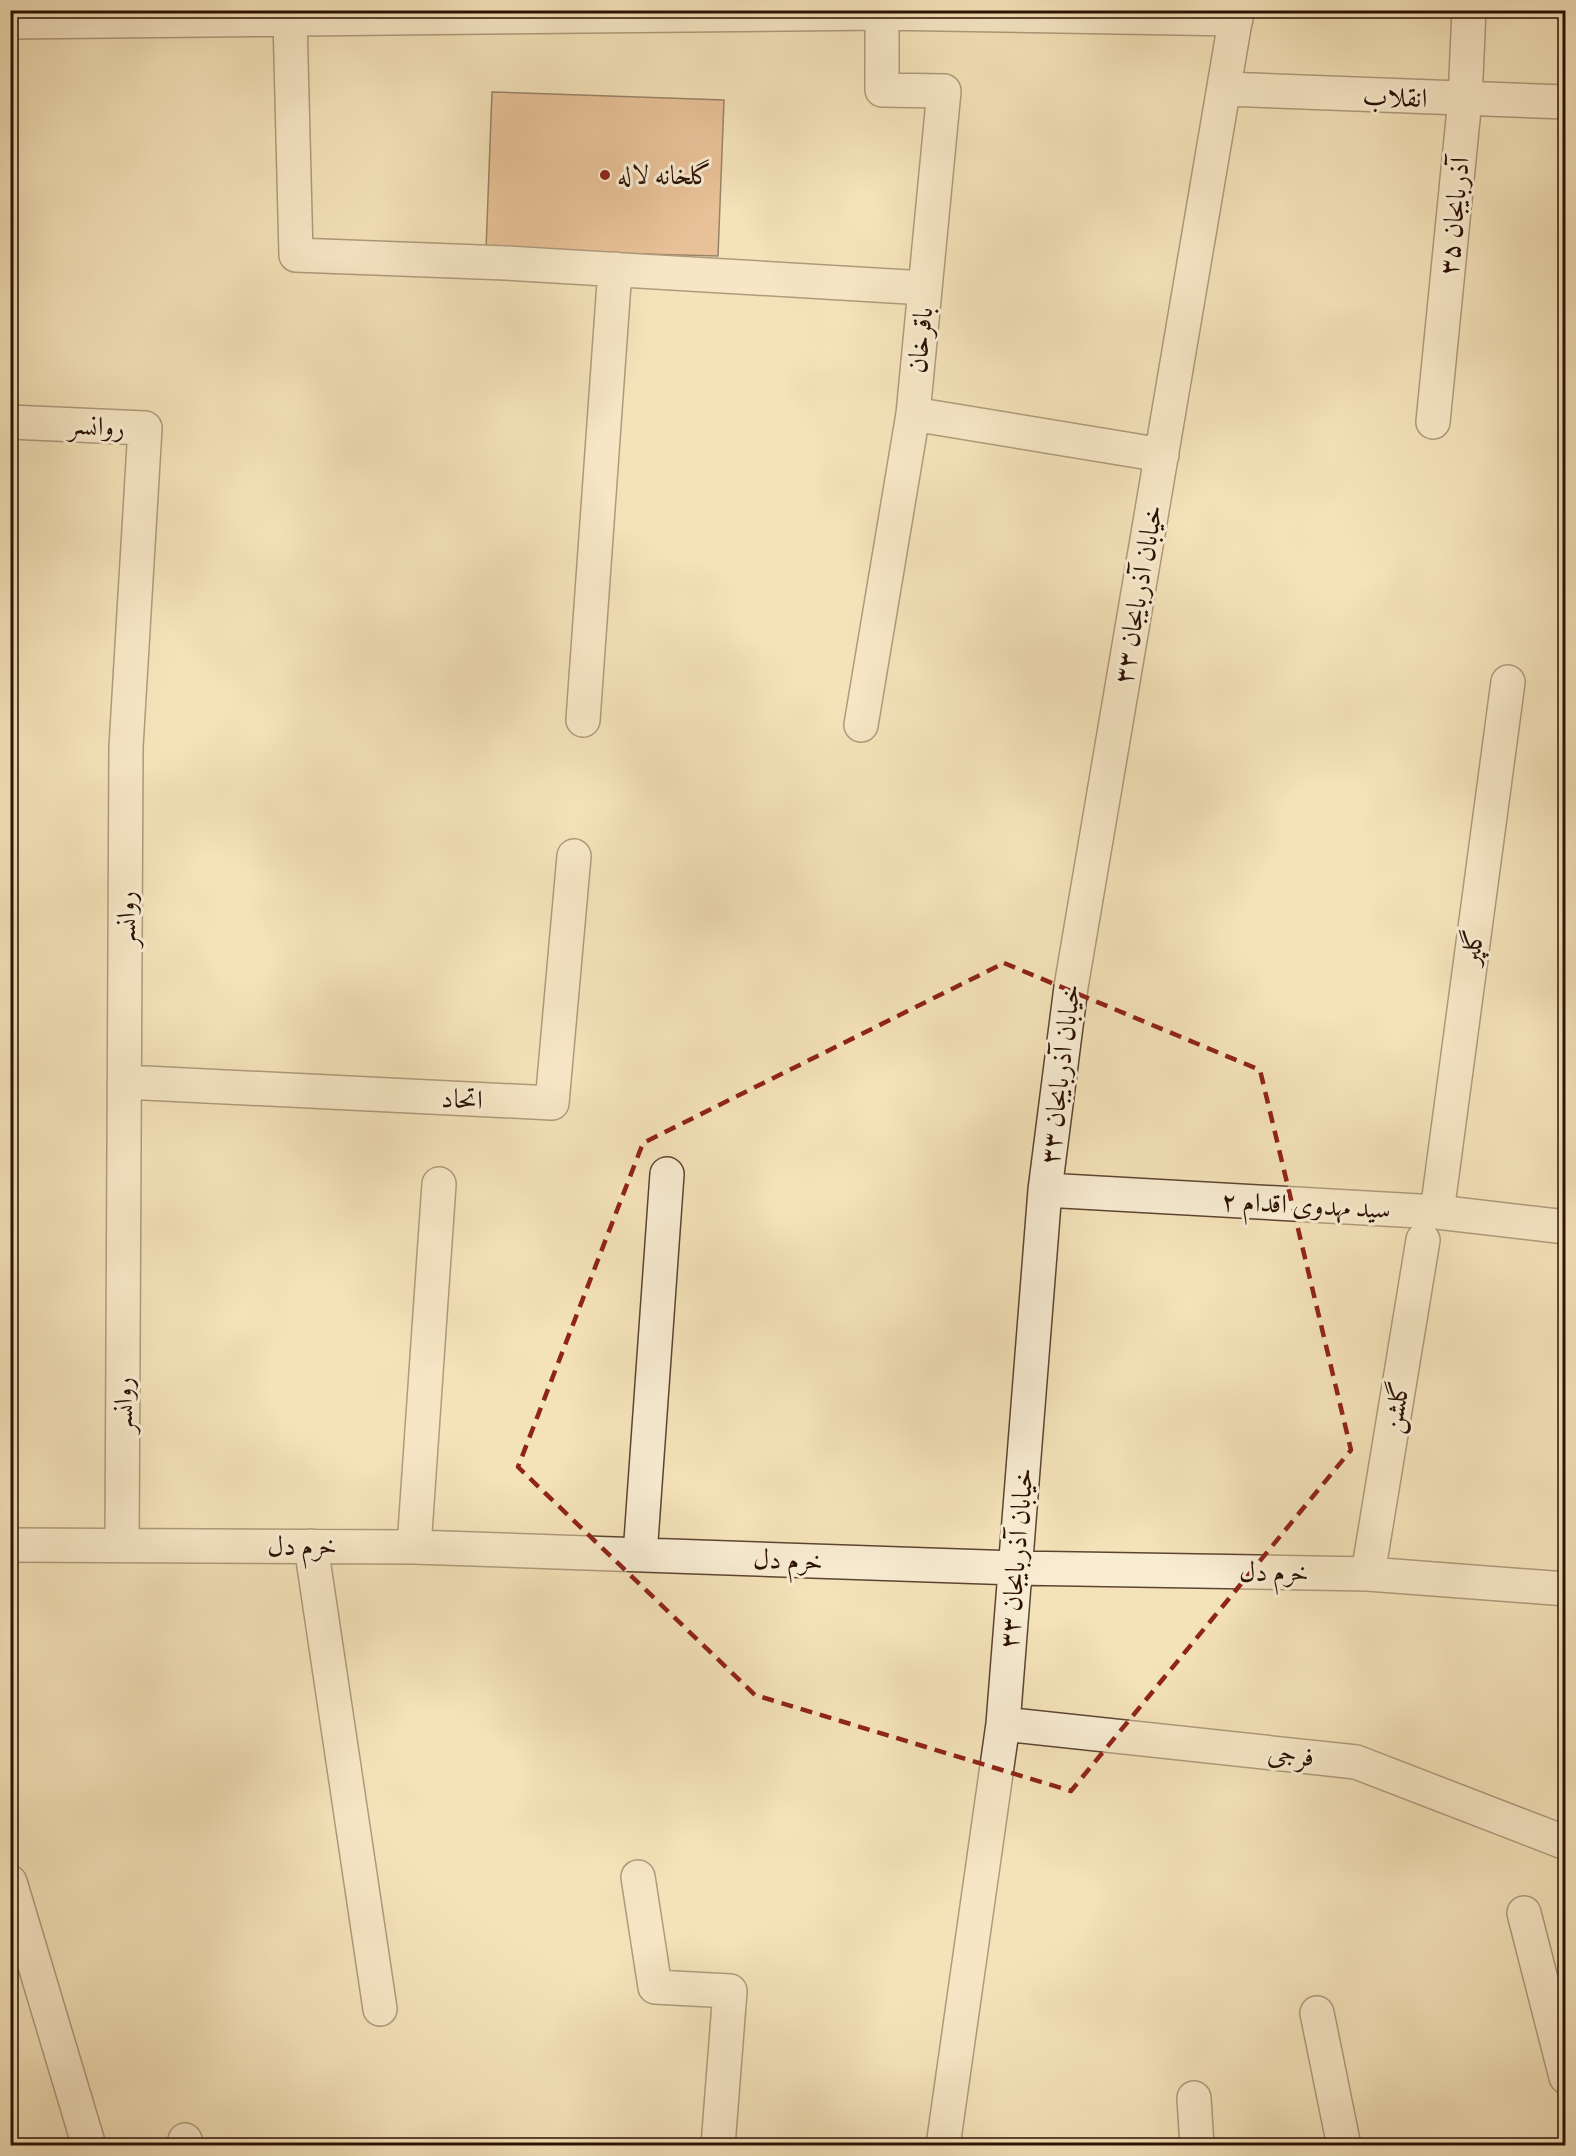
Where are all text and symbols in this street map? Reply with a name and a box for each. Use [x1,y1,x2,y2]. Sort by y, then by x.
street label: انقلاب [1362,78,1428,115]
street label: آذربایجان ۳۵ [1430,152,1477,277]
place label: گلخانه لاله [617,157,711,192]
marker: گلخانه لاله [598,168,612,182]
street label: باقرخان [899,305,940,375]
street label: روانسر [65,406,126,445]
street label: خیابان آذربایجان ۳۳ [1105,502,1170,686]
street label: روانسر [108,891,144,950]
street label: گلپر [1451,927,1492,970]
street label: خیابان آذربایجان ۳۳ [1031,982,1088,1166]
street label: اتحاد [440,1080,484,1117]
street label: سید مهدوی اقدام ۲ [1220,1183,1392,1232]
street label: روانسر [105,1377,141,1436]
street label: گلشن [1374,1378,1418,1436]
street label: خیابان آذربایجان ۳۳ [990,1466,1041,1650]
street label: خرم دل [267,1528,337,1569]
street label: خرم دل [752,1541,823,1584]
street label: خرم دل [1239,1553,1309,1596]
street label: فرجی [1266,1735,1316,1774]

